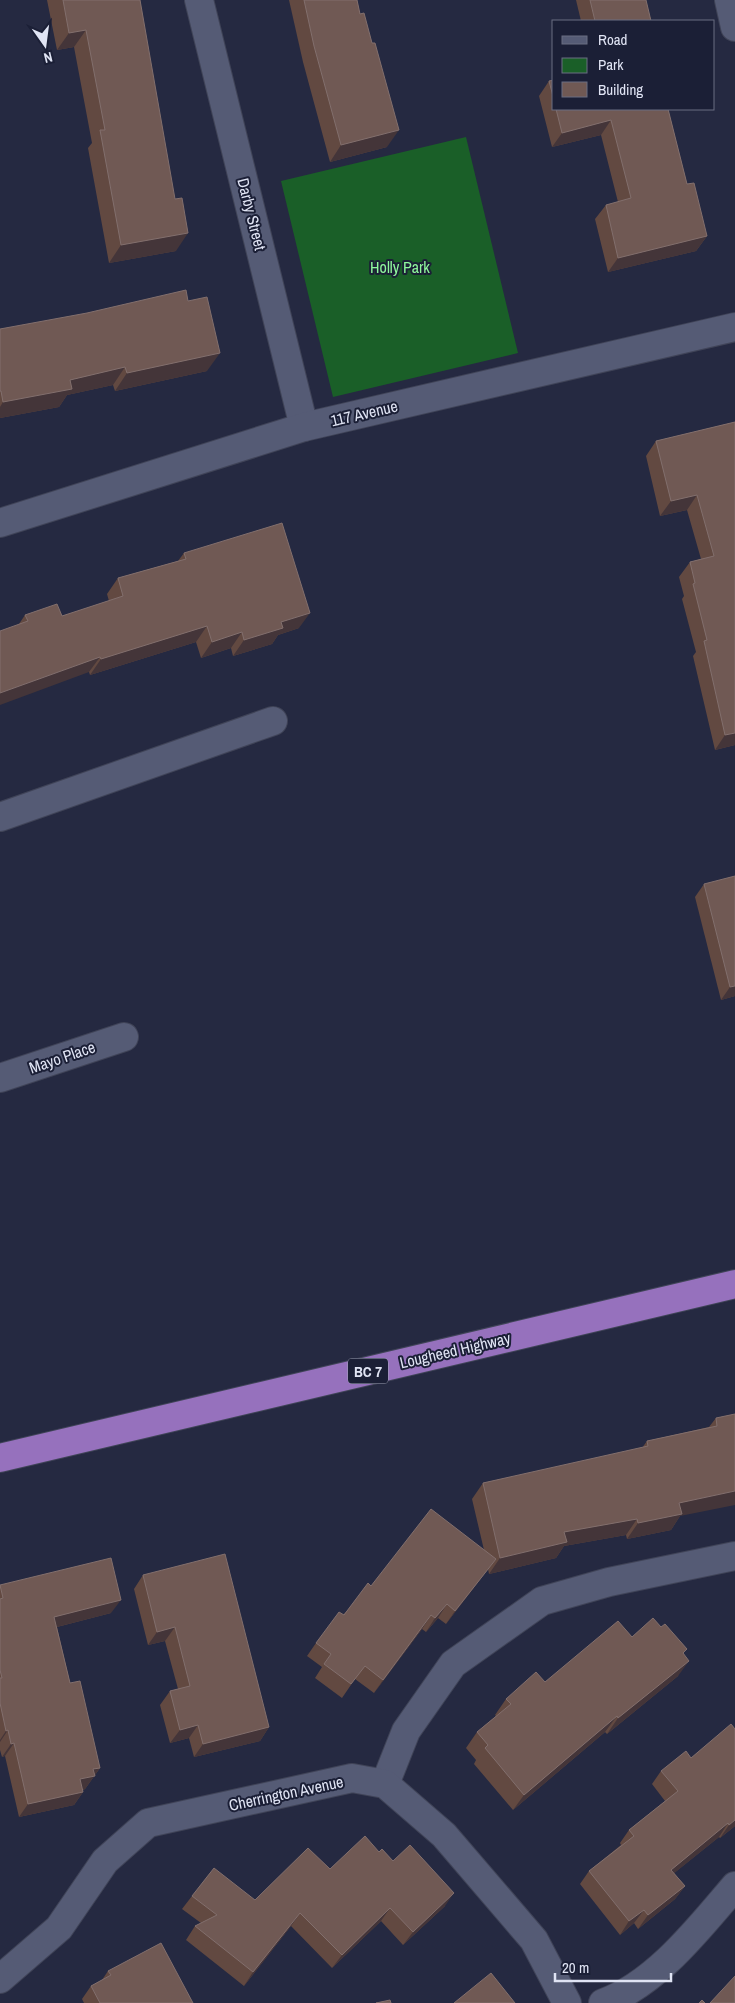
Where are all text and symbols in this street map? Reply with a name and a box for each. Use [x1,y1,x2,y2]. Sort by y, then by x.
north arrow [20,20,70,70]
legend [552,20,715,110]
text: Road [598,29,627,50]
text: N [42,48,54,67]
text: Park [598,54,624,75]
text: Building [598,79,643,100]
street label: Darby Street [232,176,272,253]
park label: Holly Park [370,256,430,278]
street label: 117 Avenue [328,395,400,431]
street label: Mayo Place [26,1035,98,1079]
street label: Lougheed Highway [397,1326,513,1373]
road number: BC 7 [348,1358,388,1384]
street label: Cherrington Avenue [227,1770,345,1816]
scale bar [555,1950,671,1982]
text: 20 m [562,1957,589,1978]

